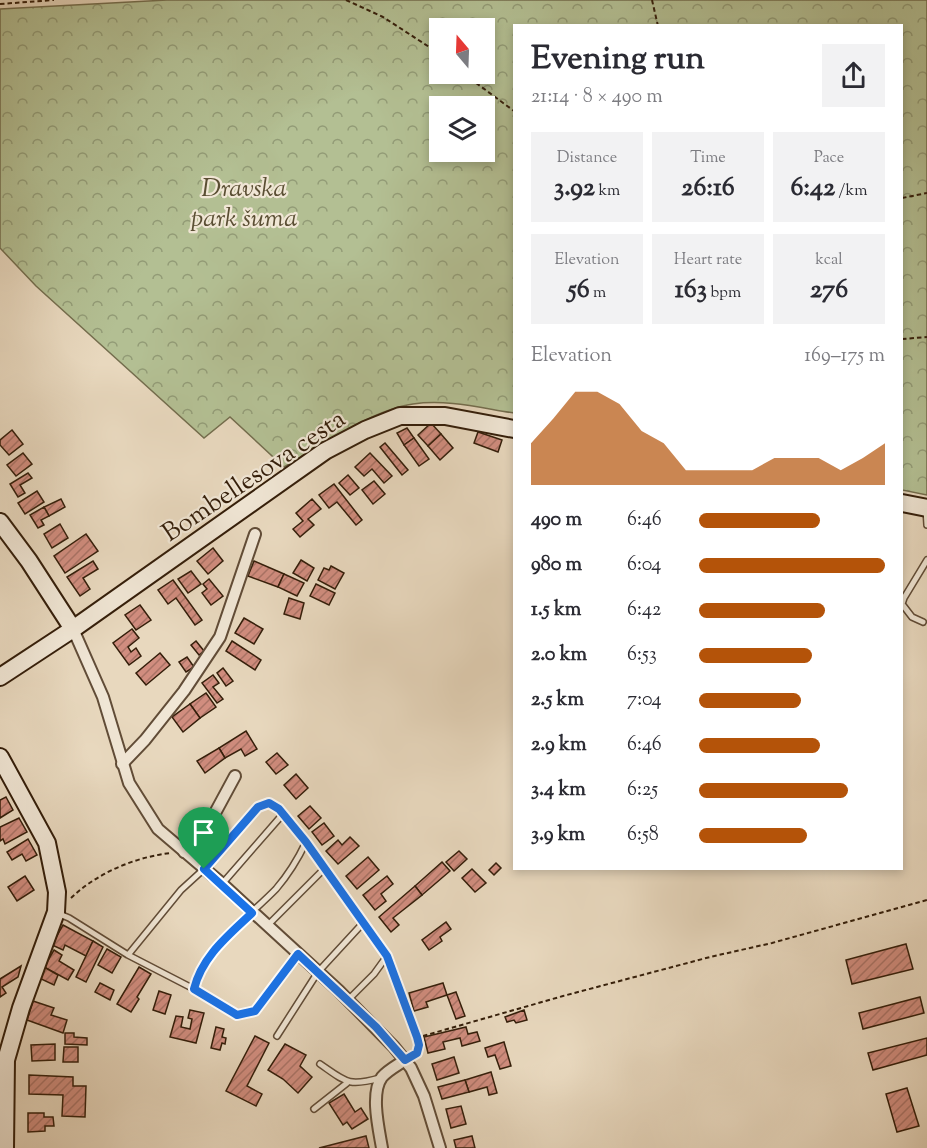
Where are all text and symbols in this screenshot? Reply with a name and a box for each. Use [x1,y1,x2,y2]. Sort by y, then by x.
north arrow [429,18,495,84]
map controls [429,18,495,162]
text: Evening run [531,36,705,84]
button: share [822,44,885,107]
text: 21:14 · 8 × 490 m [531,83,663,112]
button: layers [429,96,495,162]
text: Distance [557,147,617,170]
text: Time [690,147,726,170]
text: Pace [814,147,844,170]
text: 3.92 [554,170,595,207]
text: 26:16 [681,170,735,207]
text: 6:42 [790,170,835,207]
park label: Dravska park šuma [190,171,298,238]
text: km [595,180,620,203]
text: /km [835,180,868,203]
text: Elevation [555,249,619,272]
text: Heart rate [674,249,742,272]
text: kcal [815,249,843,272]
text: 56 [568,272,590,309]
text: 163 [675,272,707,309]
text: 276 [810,272,848,309]
text: m [590,282,606,305]
text: bpm [707,282,741,305]
text: Elevation [531,342,612,371]
text: 169–175 m [804,342,885,371]
street label: Bombellesova cesta [155,402,354,552]
text: 490 m [531,506,582,535]
text: 6:46 [627,506,662,535]
text: 980 m [531,551,582,580]
text: 6:04 [627,551,661,580]
text: 1.5 km [531,596,581,625]
text: 6:42 [627,596,661,625]
text: 2.0 km [531,641,587,670]
text: 6:53 [627,641,657,670]
text: 2.5 km [531,686,584,715]
text: 7:04 [627,686,662,715]
text: 2.9 km [531,731,586,760]
text: 6:46 [627,731,662,760]
text: 3.4 km [531,776,586,805]
text: 6:25 [627,776,658,805]
pin [178,807,229,869]
icon: arrive [187,816,220,849]
text: 3.9 km [531,821,585,850]
text: 6:58 [627,821,659,850]

